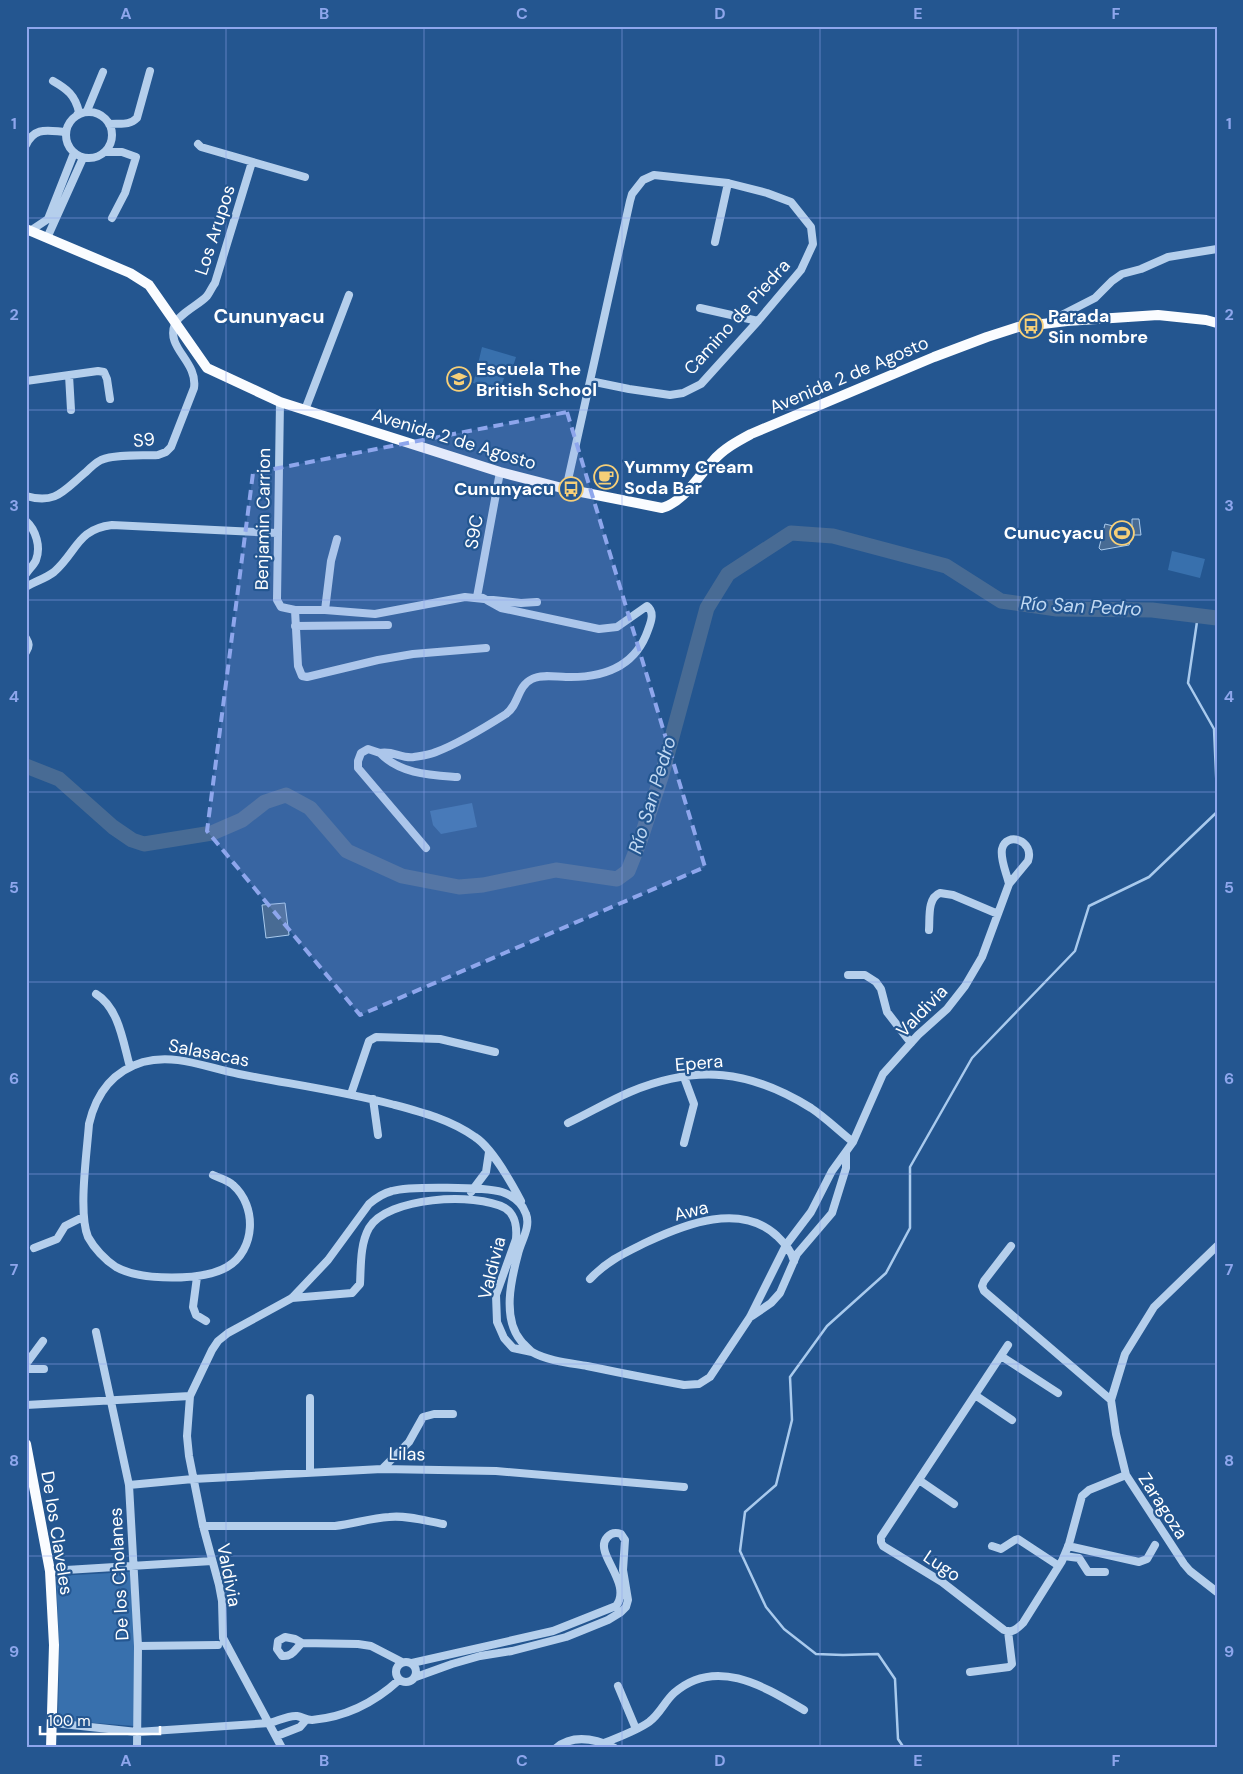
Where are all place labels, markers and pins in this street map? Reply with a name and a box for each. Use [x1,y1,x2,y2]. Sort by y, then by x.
place label: Parada Sin nombre [1048,304,1148,349]
bus stop icon: Parada Sin nombre [1018,313,1044,339]
place label: Escuela The British School [476,357,597,402]
school or university icon: Escuela The British School [446,366,472,392]
place label: Yummy Cream Soda Bar [624,455,753,500]
cafe icon: Yummy Cream Soda Bar [593,464,619,490]
bus stop icon: Cununyacu [558,476,584,502]
place label: Cununyacu [454,477,554,501]
sports icon: Cunucyacu [1109,520,1135,546]
place label: Cunucyacu [1004,521,1104,545]

